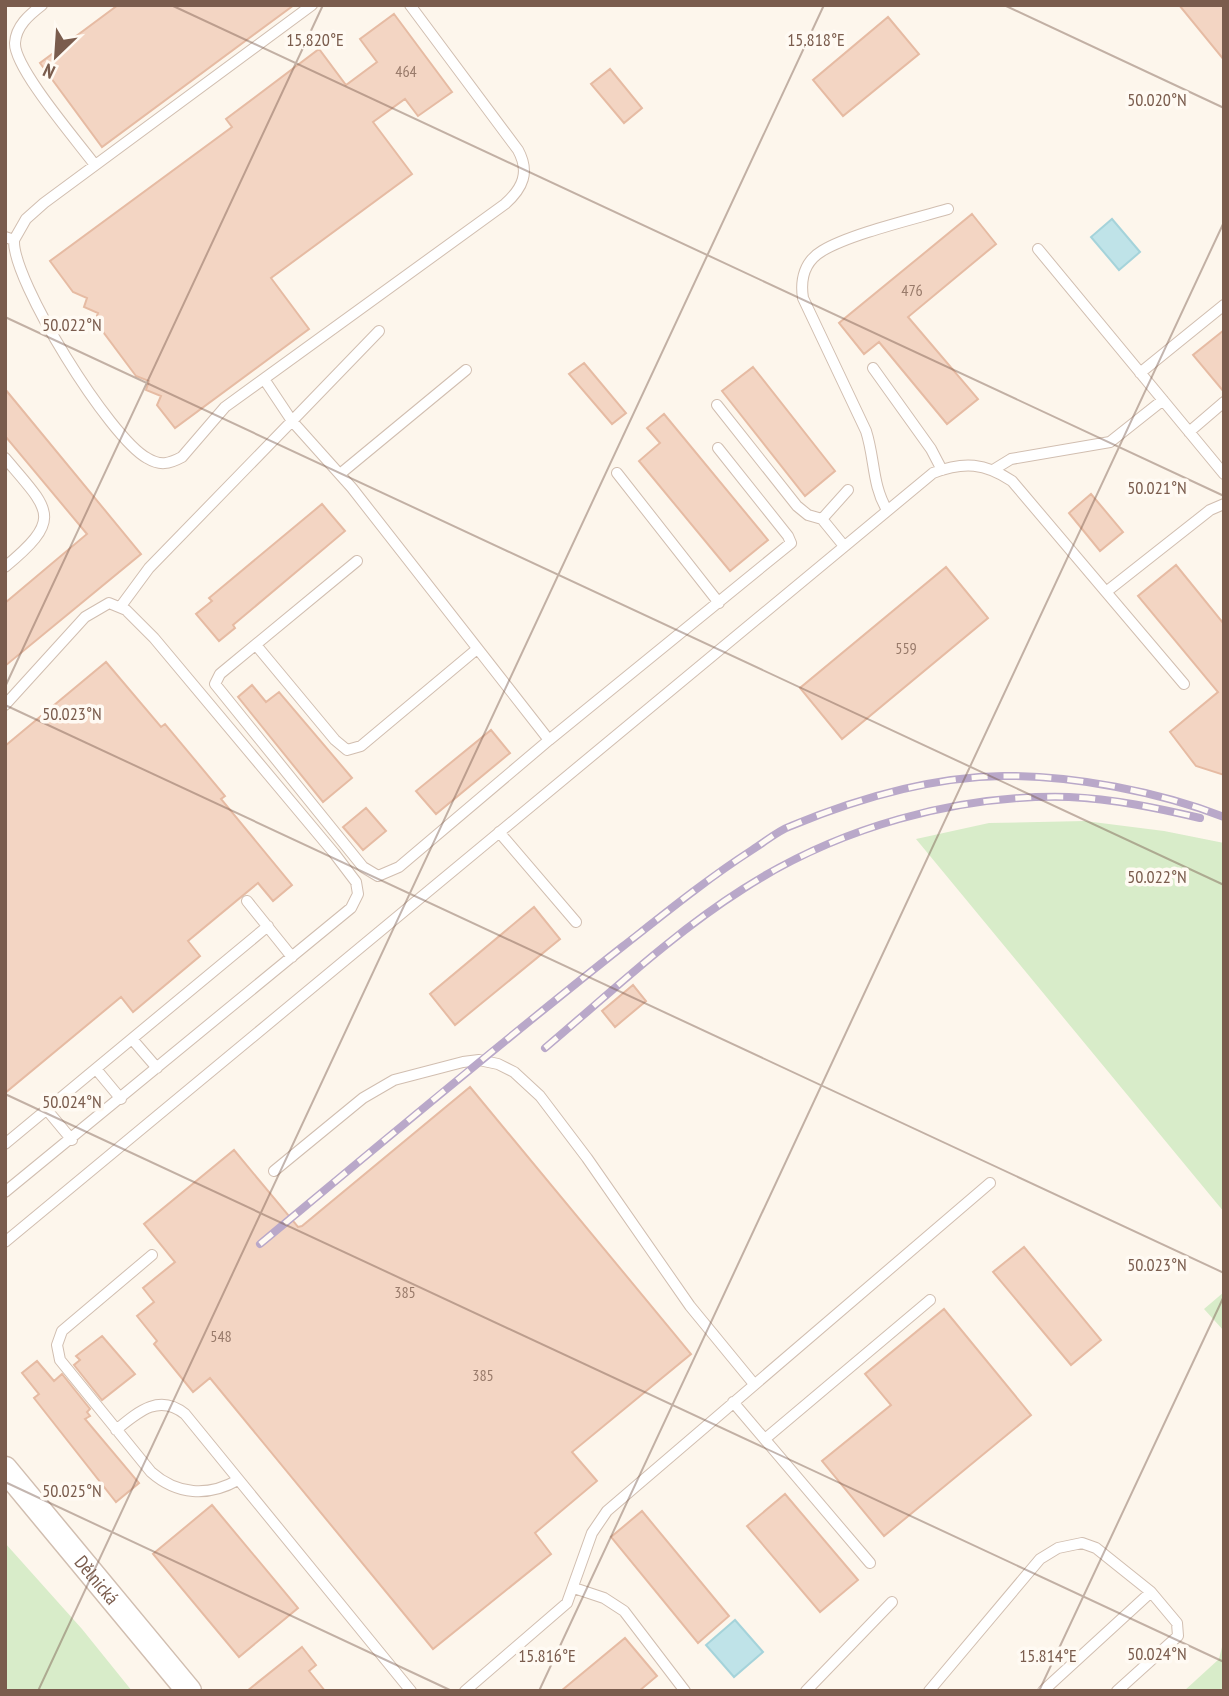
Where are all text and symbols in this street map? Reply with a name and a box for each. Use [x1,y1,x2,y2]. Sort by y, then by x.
north arrow [21,21,91,91]
text: 15.820°E [286,28,344,51]
text: 15.818°E [787,28,845,51]
text: N [39,58,59,84]
house number: 464 [395,61,417,81]
text: 50.020°N [1127,88,1187,111]
house number: 476 [901,280,923,300]
text: 50.022°N [42,313,102,336]
text: 50.021°N [1127,476,1187,499]
house number: 559 [895,638,917,658]
text: 50.023°N [42,702,102,725]
text: 50.022°N [1127,865,1187,888]
text: 50.024°N [42,1090,102,1113]
text: 50.023°N [1127,1253,1187,1276]
house number: 385 [394,1282,416,1302]
house number: 548 [210,1326,232,1346]
house number: 385 [472,1365,494,1385]
text: 50.025°N [42,1479,102,1502]
street label: Dělnická [70,1550,124,1609]
text: 50.024°N [1127,1642,1187,1665]
text: 15.816°E [518,1644,576,1667]
text: 15.814°E [1019,1644,1077,1667]

